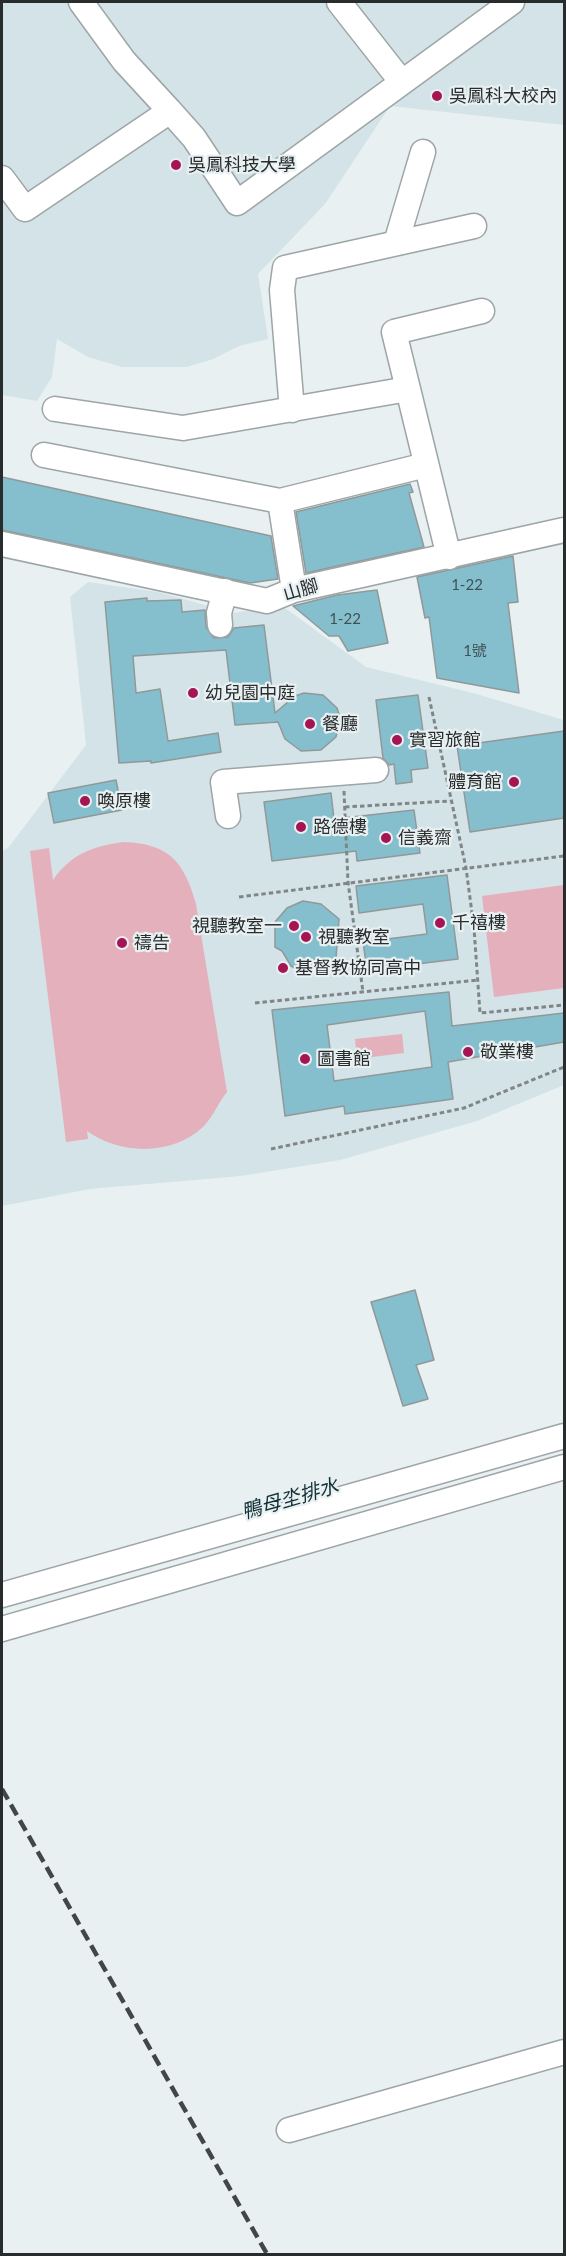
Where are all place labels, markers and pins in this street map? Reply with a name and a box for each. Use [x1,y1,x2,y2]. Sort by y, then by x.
place label: 吳鳳科大校內 [449,85,557,107]
marker: 吳鳳科大校內 [430,89,444,103]
place label: 吳鳳科技大學 [188,154,296,176]
marker: 吳鳳科技大學 [169,158,183,172]
place label: 幼兒園中庭 [205,682,295,704]
marker: 幼兒園中庭 [186,686,200,700]
place label: 餐廳 [322,713,358,735]
marker: 餐廳 [303,717,317,731]
place label: 實習旅館 [409,729,481,751]
marker: 實習旅館 [390,733,404,747]
place label: 體育館 [448,771,502,793]
marker: 體育館 [507,775,521,789]
place label: 喚原樓 [97,790,151,812]
marker: 喚原樓 [78,794,92,808]
place label: 路德樓 [313,816,367,838]
marker: 路德樓 [294,820,308,834]
place label: 信義齋 [398,827,452,849]
marker: 信義齋 [379,831,393,845]
place label: 千禧樓 [452,912,506,934]
place label: 視聽教室一 [192,915,282,937]
marker: 千禧樓 [433,916,447,930]
marker: 視聽教室一 [287,919,301,933]
place label: 視聽教室 [318,926,390,948]
marker: 視聽教室 [299,930,313,944]
place label: 禱告 [134,932,170,954]
marker: 禱告 [115,936,129,950]
place label: 基督教協同高中 [295,957,421,979]
marker: 基督教協同高中 [276,961,290,975]
place label: 敬業樓 [480,1041,534,1063]
marker: 敬業樓 [461,1045,475,1059]
place label: 圖書館 [317,1048,371,1070]
marker: 圖書館 [298,1052,312,1066]

